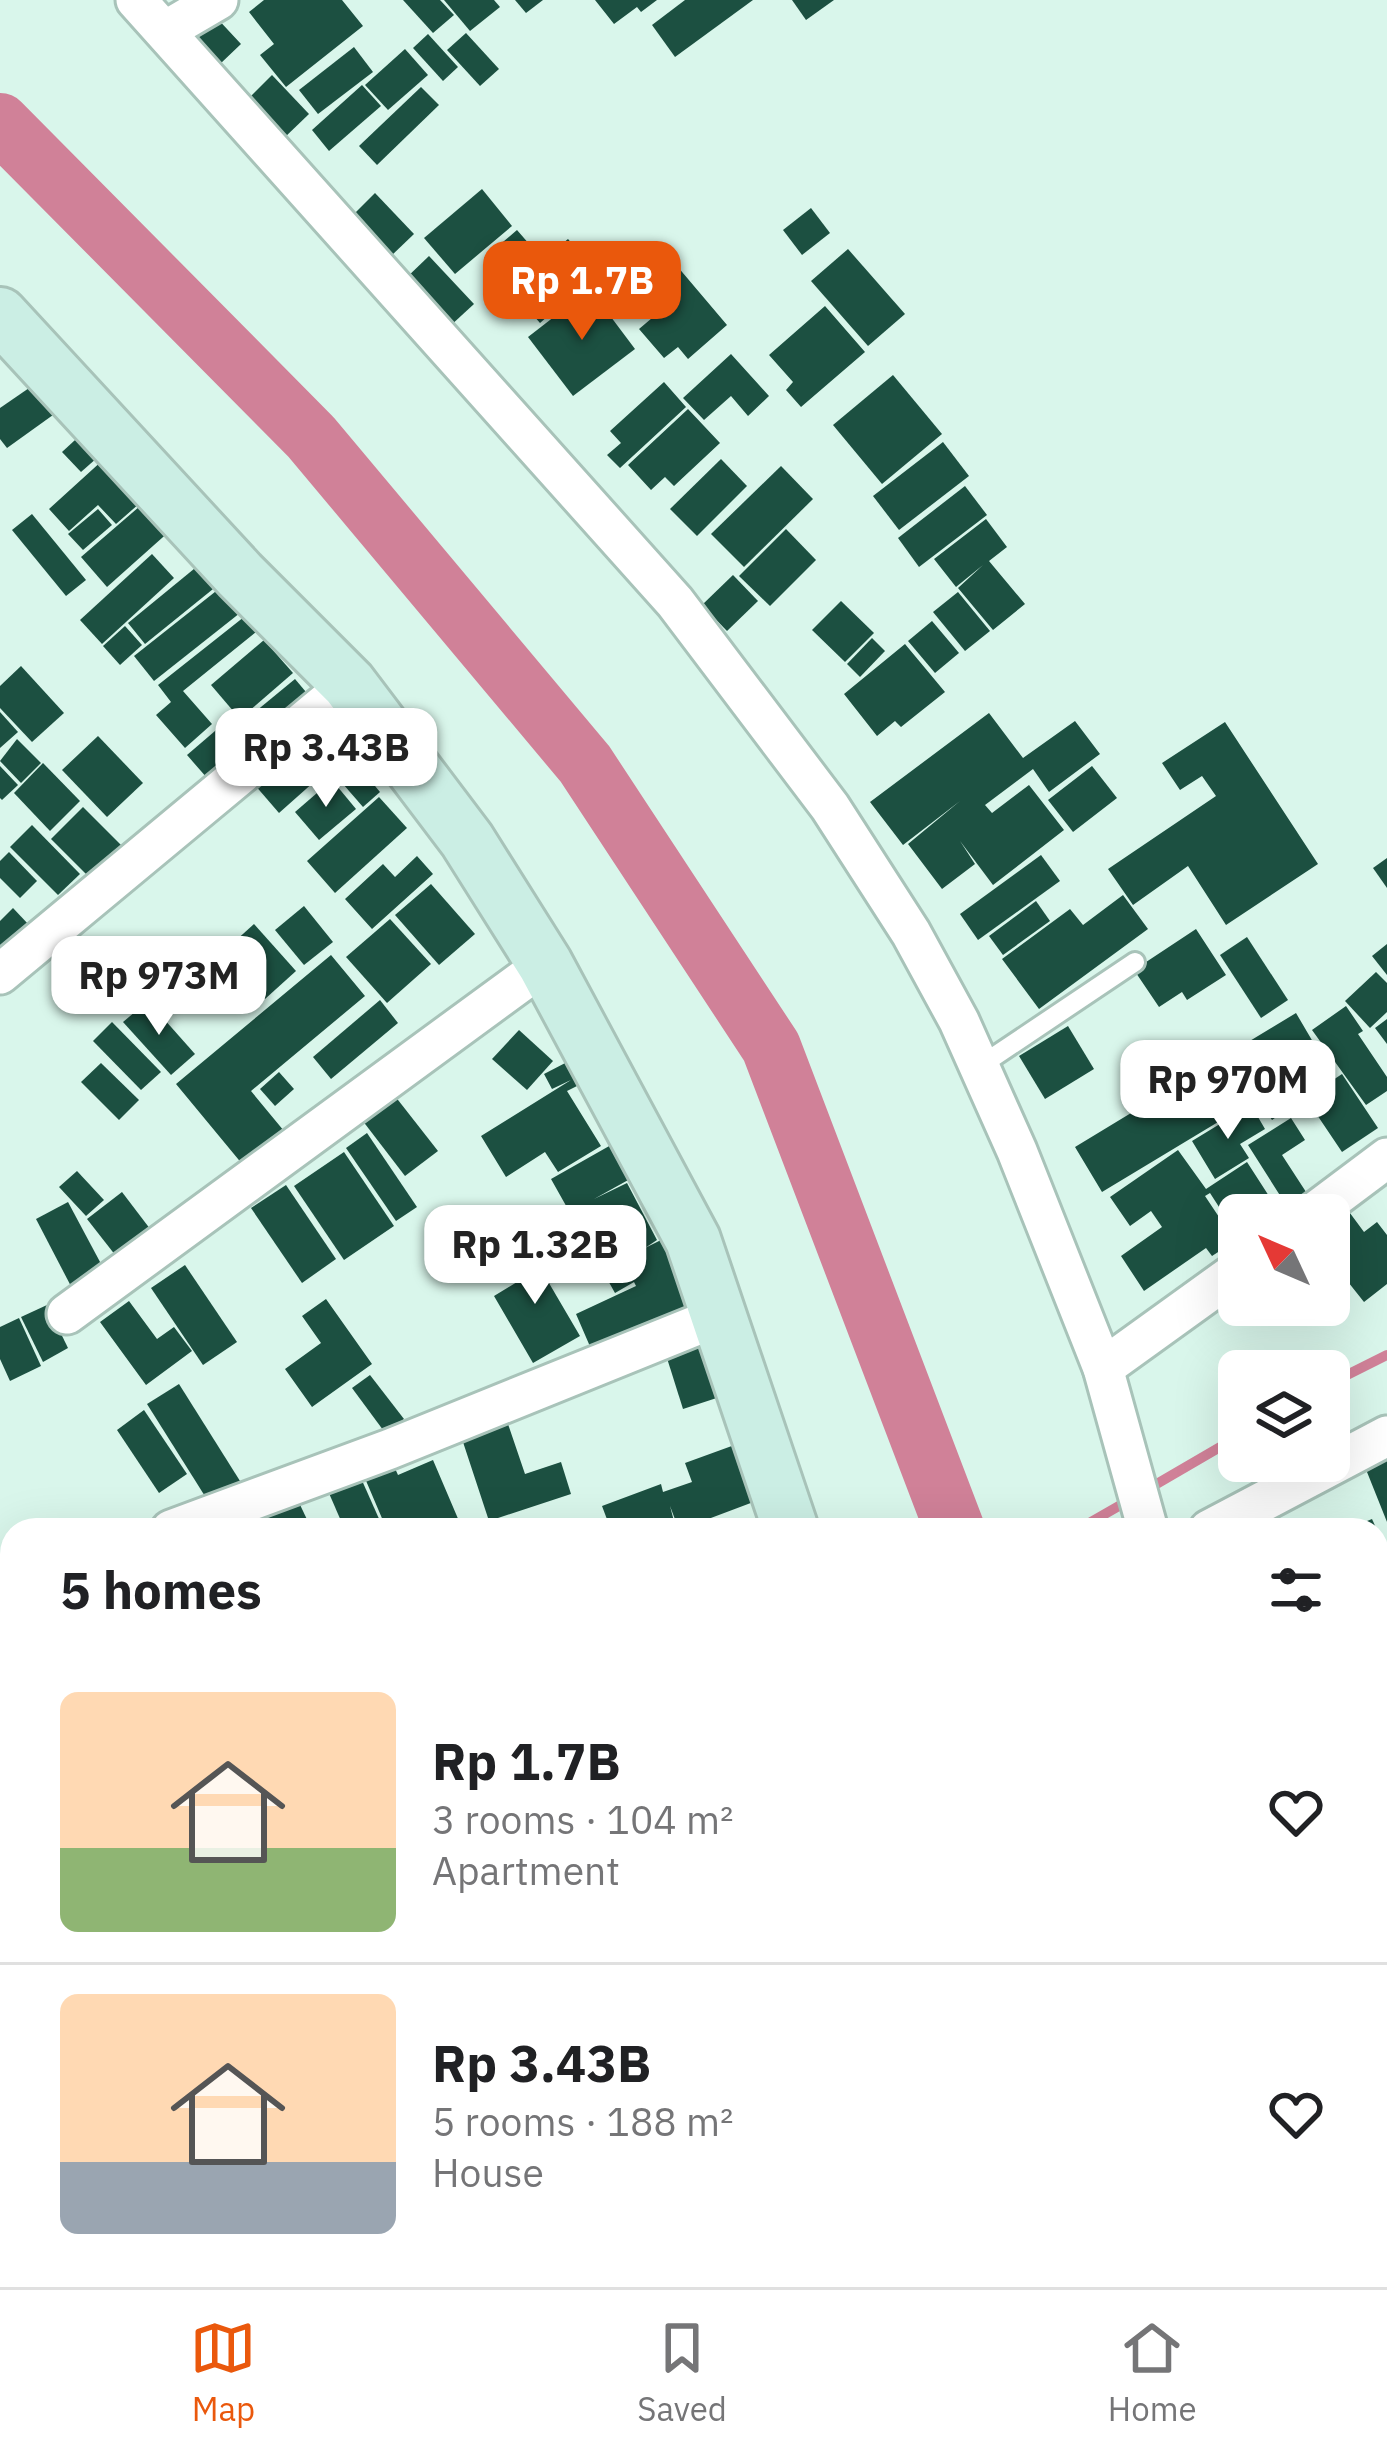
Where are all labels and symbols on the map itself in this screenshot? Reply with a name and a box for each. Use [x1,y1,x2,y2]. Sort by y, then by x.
pin: Rp 1.7B [471,241,693,343]
pin: Rp 3.43B [202,708,450,810]
pin: Rp 973M [48,936,270,1038]
pin: Rp 970M [1117,1040,1339,1142]
north arrow [1218,1194,1350,1326]
pin: Rp 1.32B [411,1205,659,1307]

